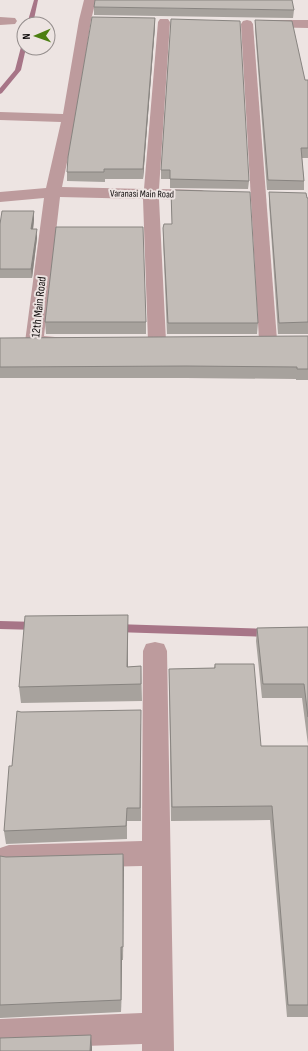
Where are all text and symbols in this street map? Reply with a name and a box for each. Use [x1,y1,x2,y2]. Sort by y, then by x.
north arrow [16,16,56,56]
text: N [20,33,33,39]
street label: Varanasi Main Road [110,187,174,201]
street label: 12th Main Road [28,276,50,338]

